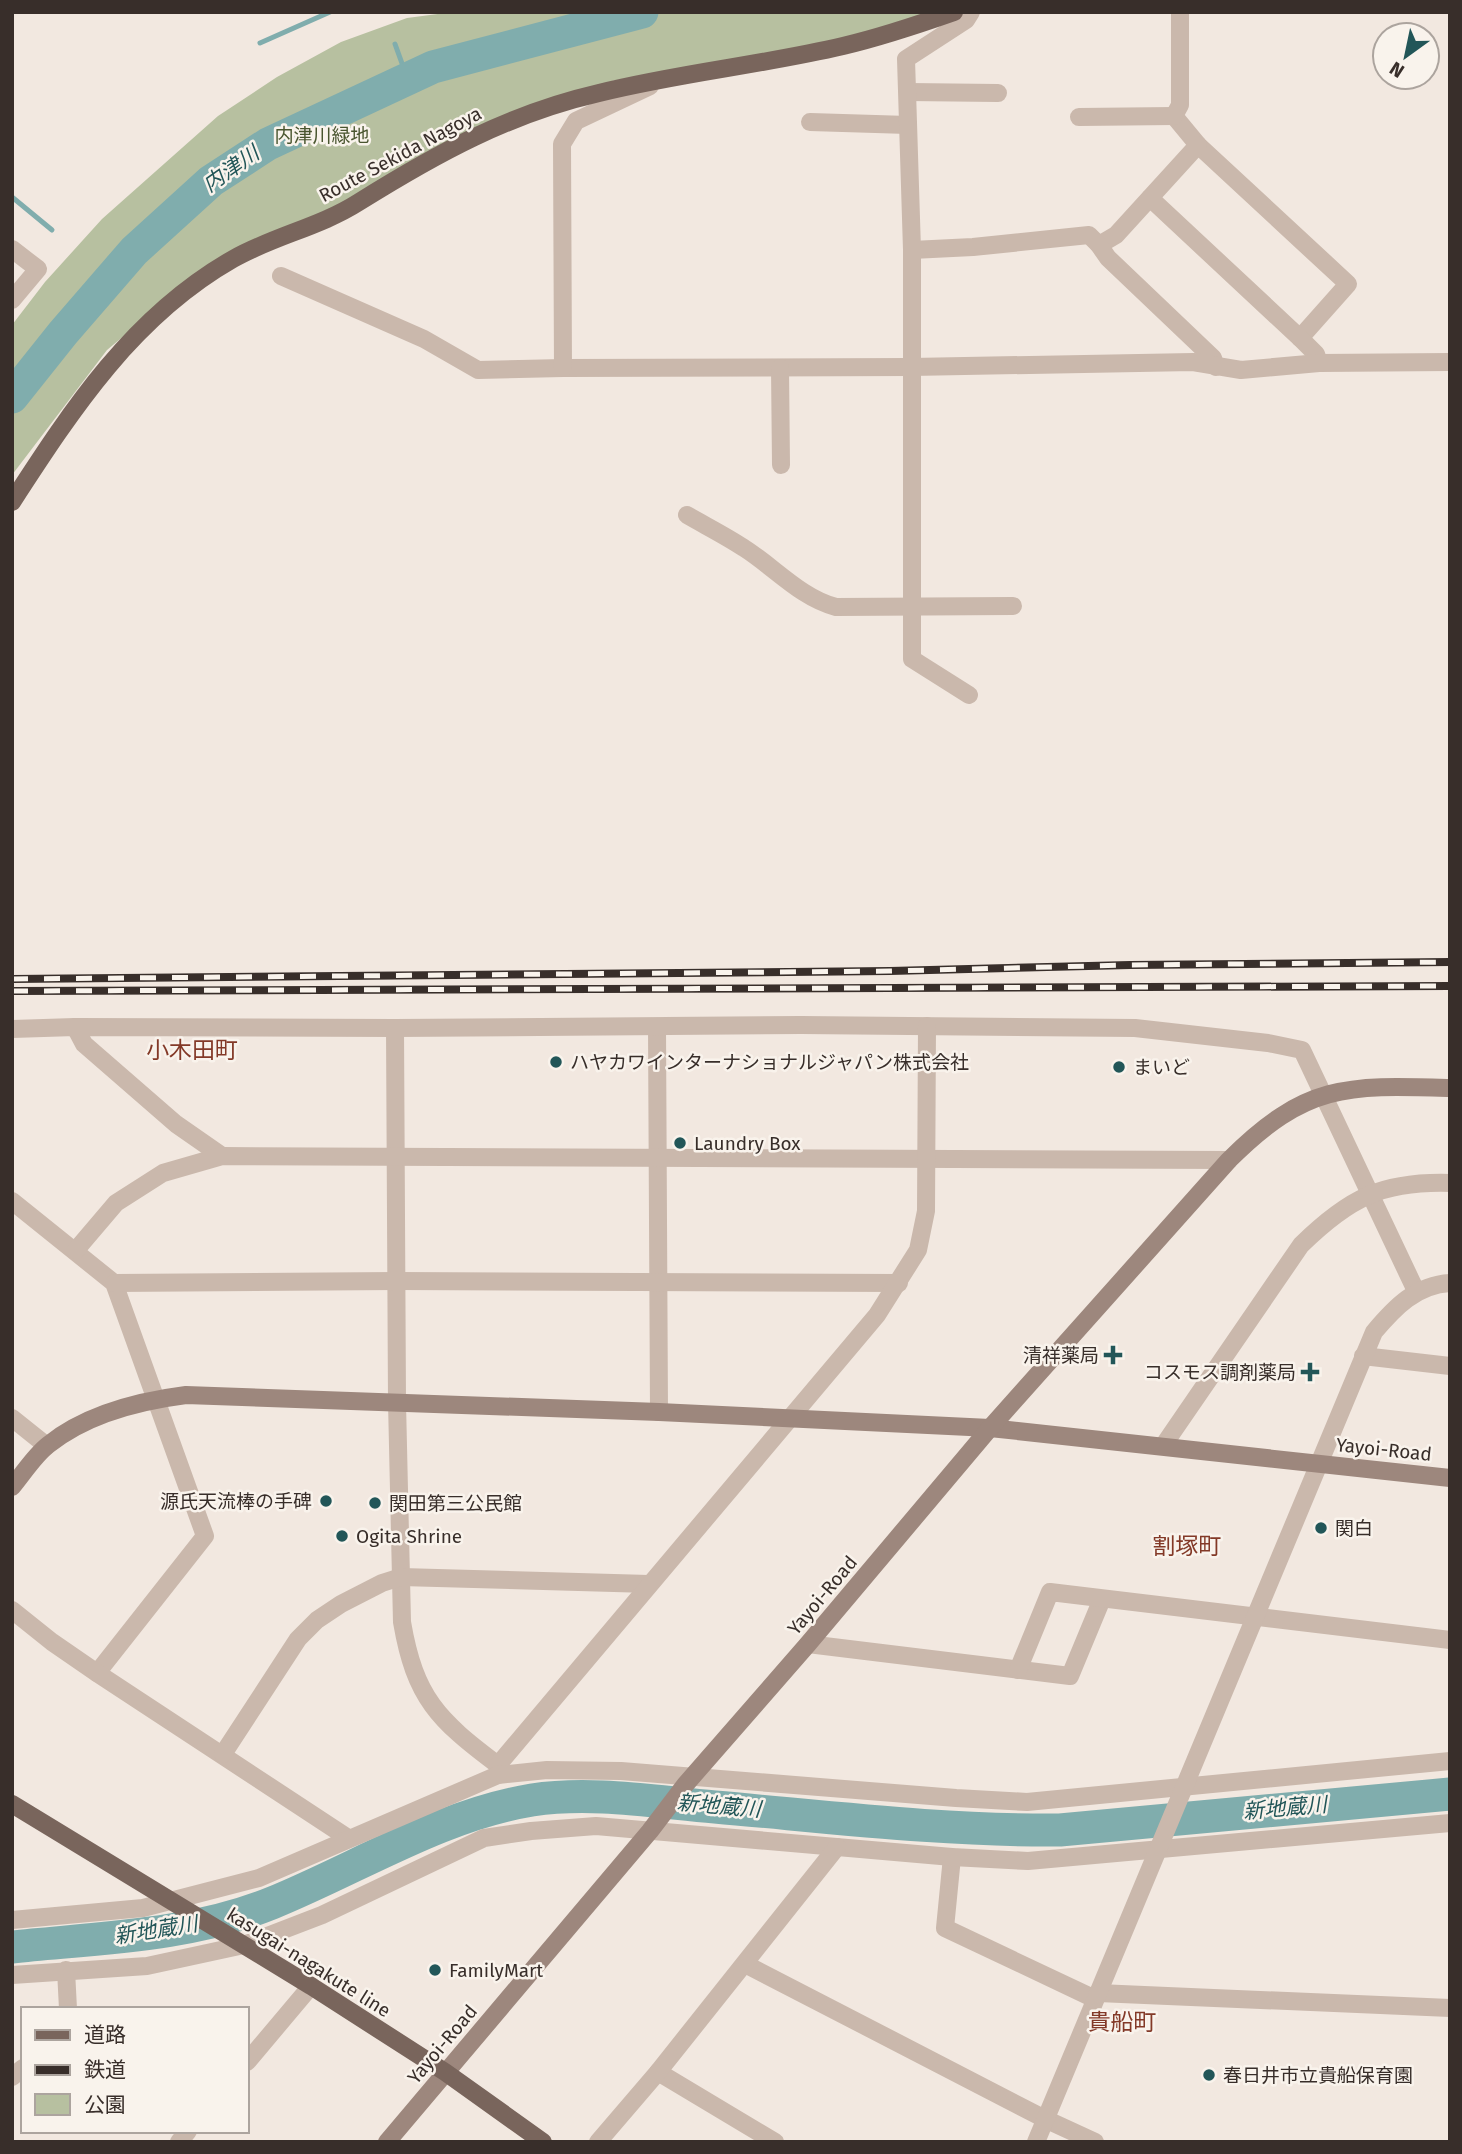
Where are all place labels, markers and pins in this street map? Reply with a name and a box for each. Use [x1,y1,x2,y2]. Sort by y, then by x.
place label: ハヤカワインターナショナルジャパン株式会社 [570,1051,969,1074]
marker: ハヤカワインターナショナルジャパン株式会社 [548,1054,564,1070]
place label: まいど [1133,1056,1190,1079]
marker: まいど [1111,1059,1127,1075]
place label: Laundry Box [694,1132,801,1155]
marker: Laundry Box [672,1135,688,1151]
place label: 清祥薬局 [1023,1344,1099,1367]
marker: 清祥薬局 [1105,1347,1121,1363]
place label: コスモス調剤薬局 [1144,1361,1296,1384]
marker: コスモス調剤薬局 [1302,1364,1318,1380]
place label: 源氏天流棒の手碑 [160,1490,312,1513]
place label: 関田第三公民館 [389,1492,522,1515]
marker: 源氏天流棒の手碑 [318,1493,334,1509]
marker: 関田第三公民館 [367,1495,383,1511]
place label: 関白 [1335,1517,1373,1540]
marker: 関白 [1313,1520,1329,1536]
place label: Ogita Shrine [356,1525,462,1548]
marker: Ogita Shrine [334,1528,350,1544]
place label: FamilyMart [449,1959,543,1982]
marker: FamilyMart [427,1962,443,1978]
place label: 春日井市立貴船保育園 [1223,2064,1413,2087]
marker: 春日井市立貴船保育園 [1201,2067,1217,2083]

